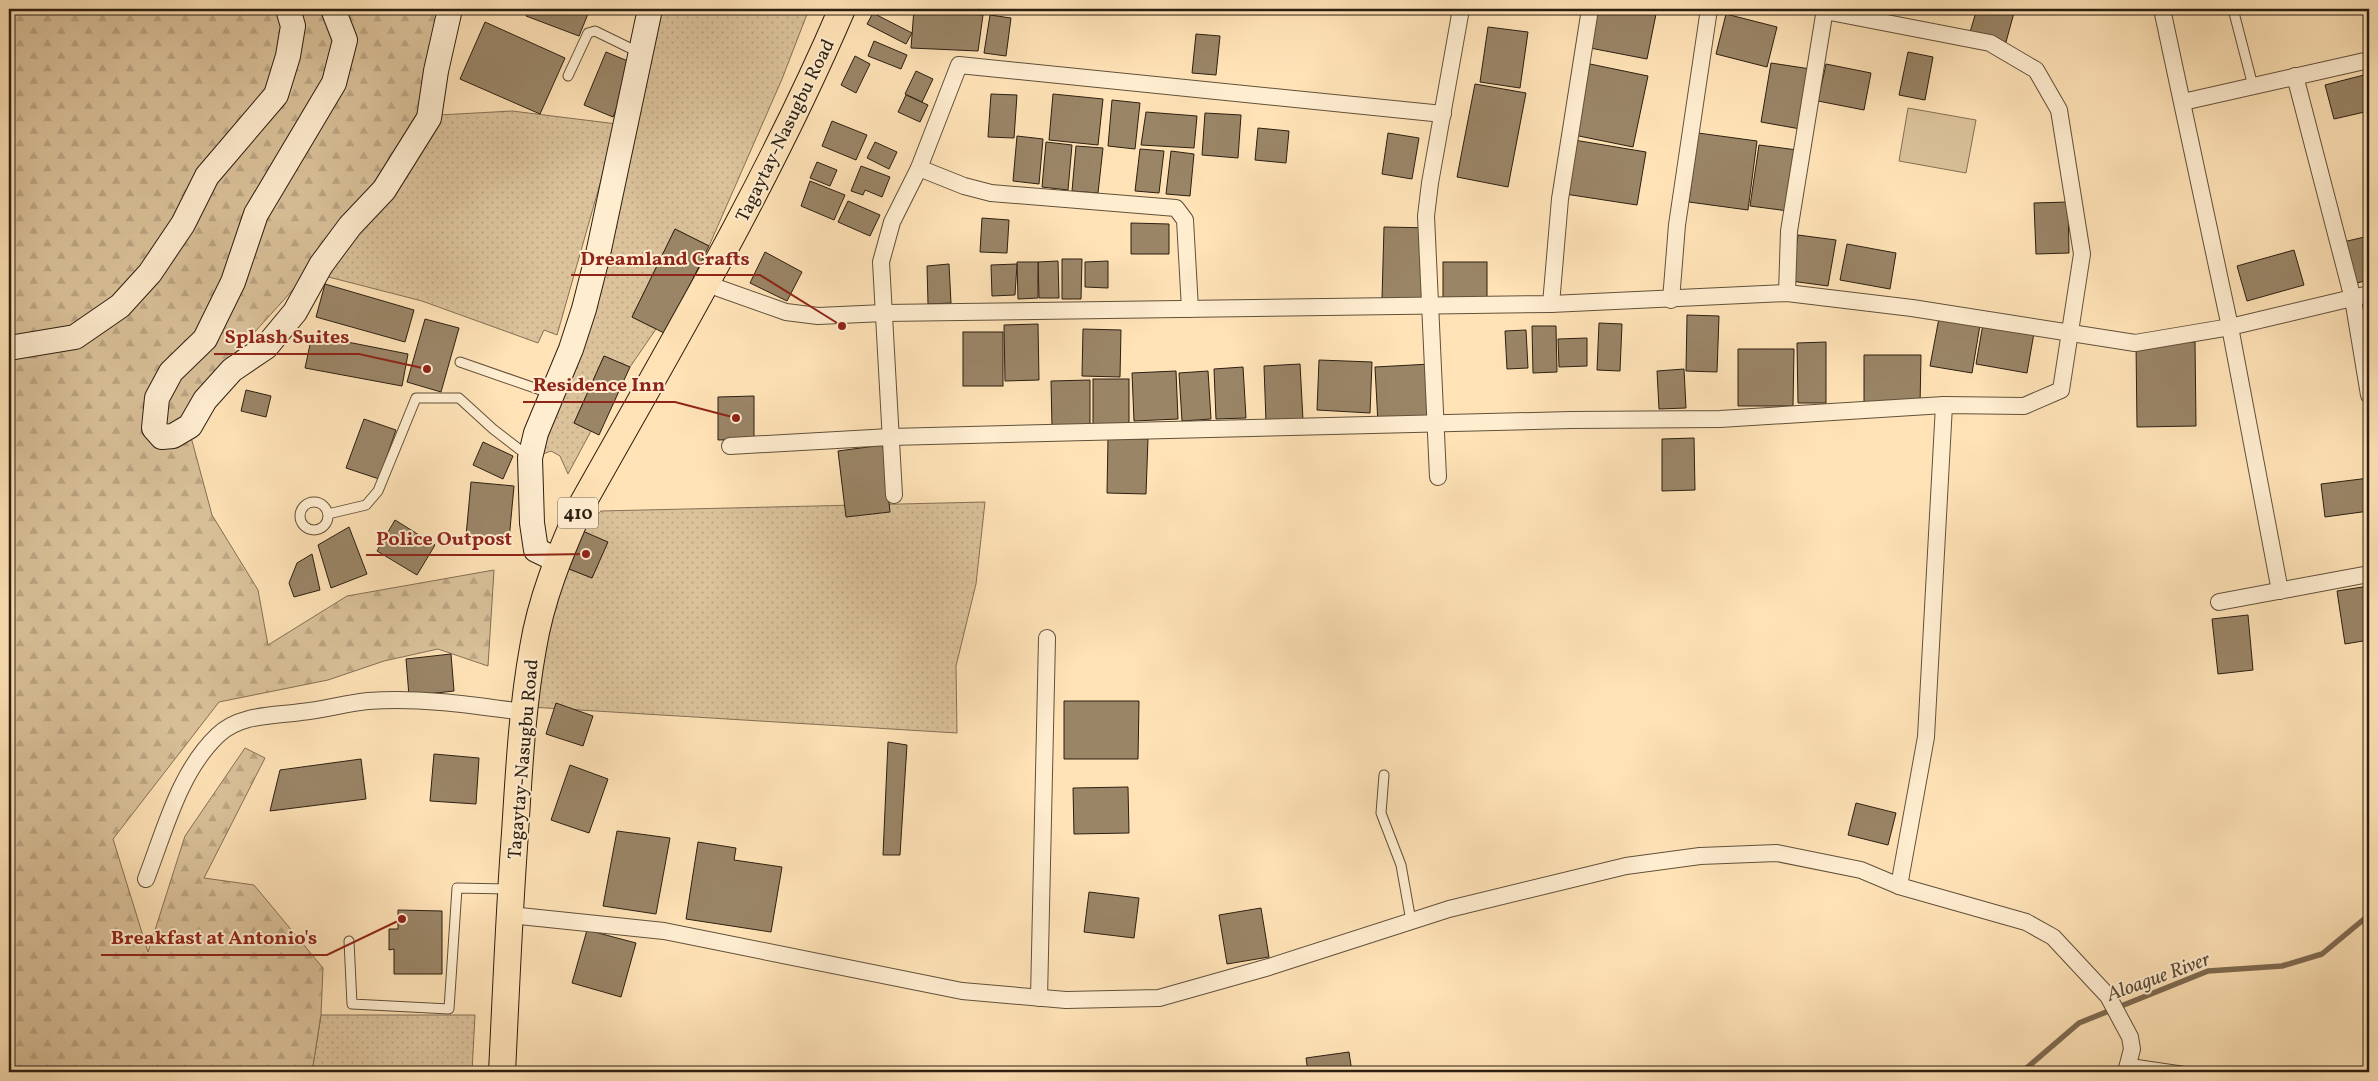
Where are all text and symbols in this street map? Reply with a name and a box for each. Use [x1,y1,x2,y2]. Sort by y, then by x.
street label: Tagaytay-Nasugbu Road [730,35,842,227]
callout: Dreamland Crafts [571,240,760,275]
text: Dreamland Crafts [580,246,750,274]
callout: Splash Suites [214,319,359,354]
text: Splash Suites [225,324,350,352]
callout: Residence Inn [523,367,675,402]
text: Residence Inn [533,372,665,400]
road number: 410 [558,498,598,528]
callout: Police Outpost [366,520,522,555]
text: Police Outpost [376,526,513,554]
street label: Tagaytay-Nasugbu Road [502,658,546,860]
callout: Breakfast at Antonio's [101,920,327,955]
text: Breakfast at Antonio's [111,925,317,953]
water label: Aloague River [2102,946,2215,1010]

